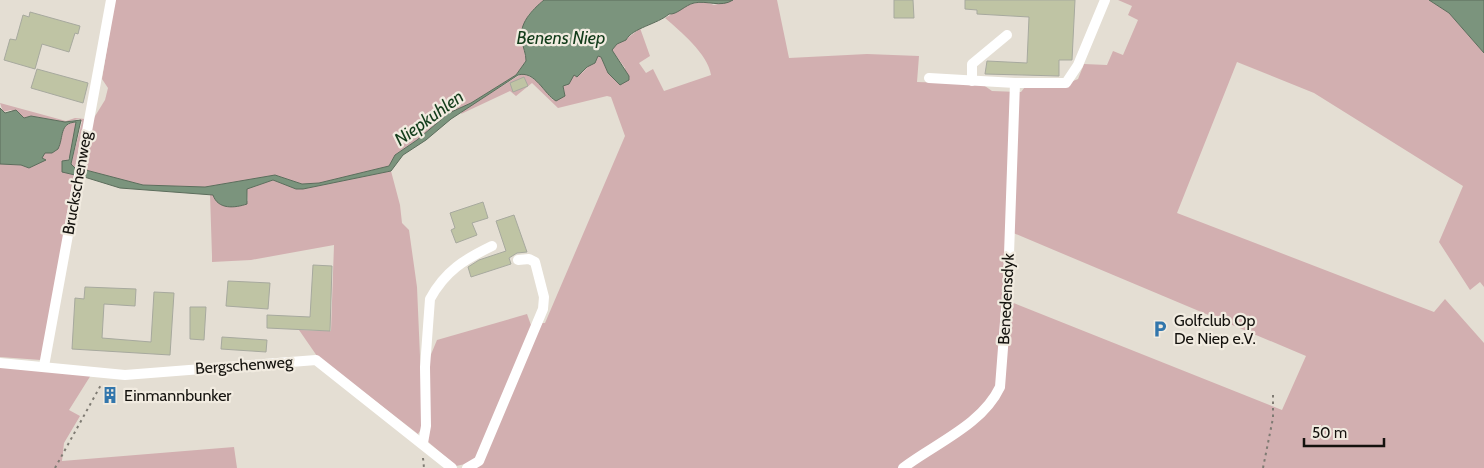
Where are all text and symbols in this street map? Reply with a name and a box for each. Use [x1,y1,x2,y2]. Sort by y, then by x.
water label: Benens Niep [517,27,605,49]
water label: Niepkuhlen [390,85,468,151]
street label: Bruckschenweg [59,129,96,236]
street label: Benedensdyk [994,252,1018,345]
place label: Golfclub Op De Niep e.V. [1174,311,1256,348]
parking icon: Golfclub Op De Niep e.V. [1150,319,1170,339]
street label: Bergschenweg [194,352,295,378]
building icon: Einmannbunker [100,385,120,405]
place label: Einmannbunker [124,386,232,405]
scale bar [1304,416,1384,448]
text: 50 m [1312,424,1347,442]

